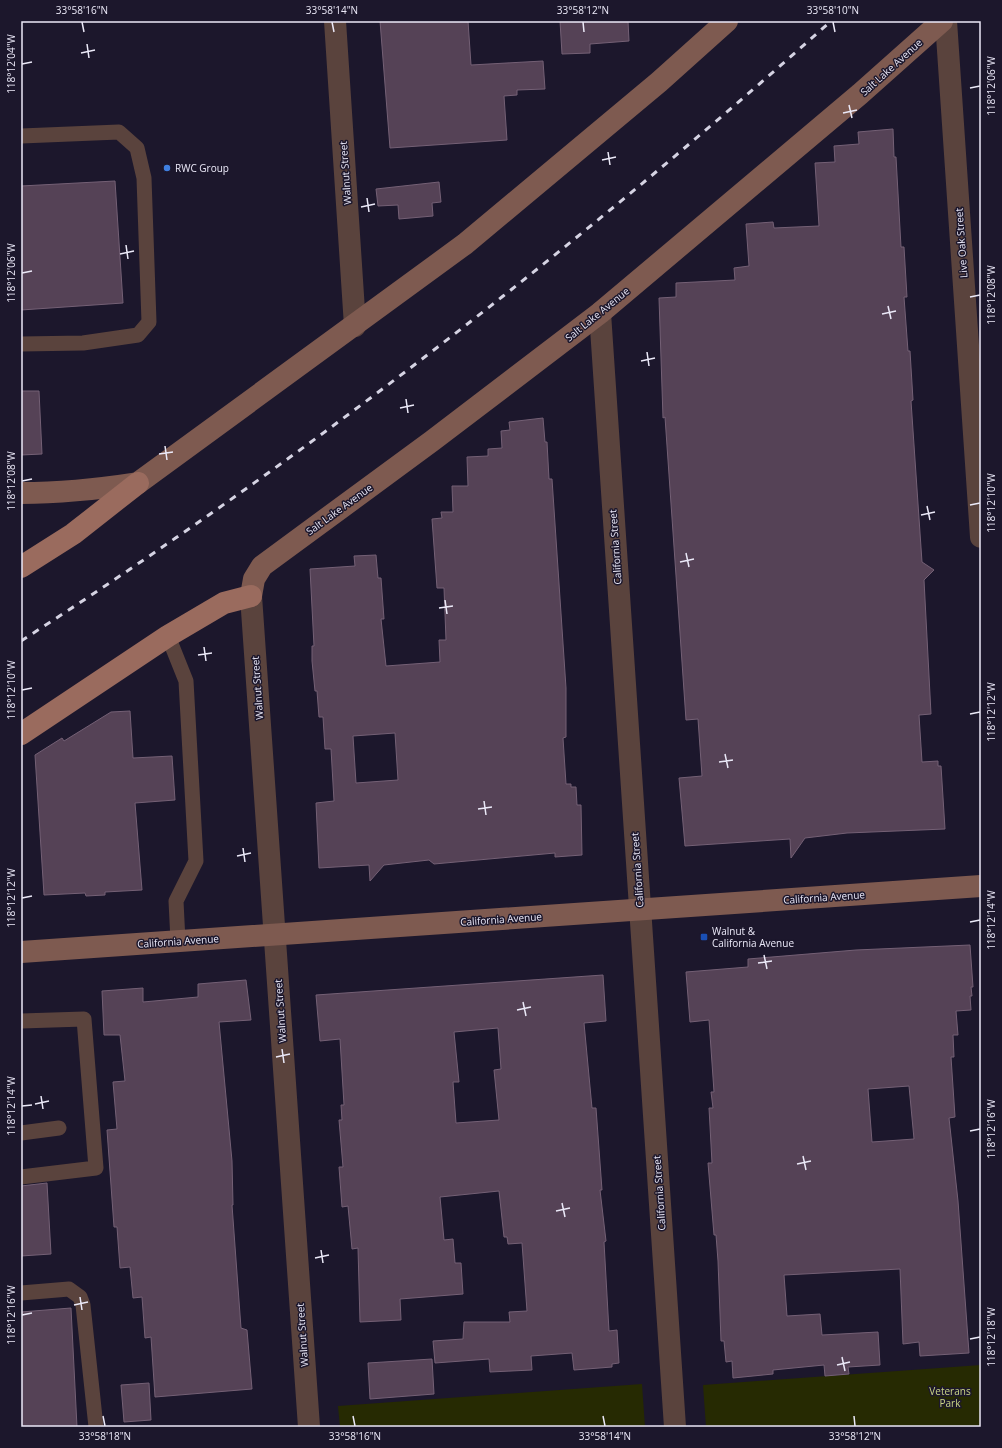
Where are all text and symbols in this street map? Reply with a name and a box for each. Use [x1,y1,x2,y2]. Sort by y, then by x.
text: 33°58'16"N [56,3,108,17]
text: 33°58'14"N [306,3,358,17]
text: 33°58'12"N [557,3,609,17]
text: 33°58'10"N [807,3,859,17]
text: 118°12'04"W [4,33,18,94]
street label: Salt Lake Avenue [857,35,925,99]
text: 118°12'06"W [984,55,998,116]
street label: Walnut Street [336,140,354,205]
place label: RWC Group [175,161,229,175]
marker: RWC Group [162,163,172,173]
street label: Live Oak Street [952,207,970,278]
text: 118°12'06"W [4,242,18,303]
text: 118°12'08"W [984,264,998,325]
street label: Salt Lake Avenue [562,284,632,344]
text: 118°12'08"W [4,450,18,511]
text: 118°12'10"W [984,472,998,533]
street label: Salt Lake Avenue [303,480,375,538]
street label: California Street [605,509,625,585]
street label: Walnut Street [248,655,266,720]
text: 118°12'10"W [4,659,18,720]
text: 118°12'12"W [984,681,998,742]
street label: California Street [627,832,647,908]
text: 118°12'12"W [4,867,18,928]
street label: California Avenue [783,887,866,907]
text: 118°12'14"W [984,889,998,950]
street label: California Avenue [460,909,543,929]
place label: Walnut & California Avenue [712,924,794,950]
street label: California Avenue [137,931,220,951]
marker: Walnut & California Avenue [699,932,709,942]
street label: Walnut Street [271,978,289,1043]
text: 118°12'14"W [4,1075,18,1136]
text: 118°12'16"W [984,1098,998,1159]
street label: California Street [649,1155,669,1231]
text: 118°12'16"W [4,1284,18,1345]
street label: Walnut Street [293,1302,311,1367]
text: 118°12'18"W [984,1306,998,1367]
park label: Veterans Park [929,1384,971,1410]
text: 33°58'18"N [79,1429,131,1443]
text: 33°58'16"N [329,1429,381,1443]
text: 33°58'14"N [579,1429,631,1443]
text: 33°58'12"N [829,1429,881,1443]

